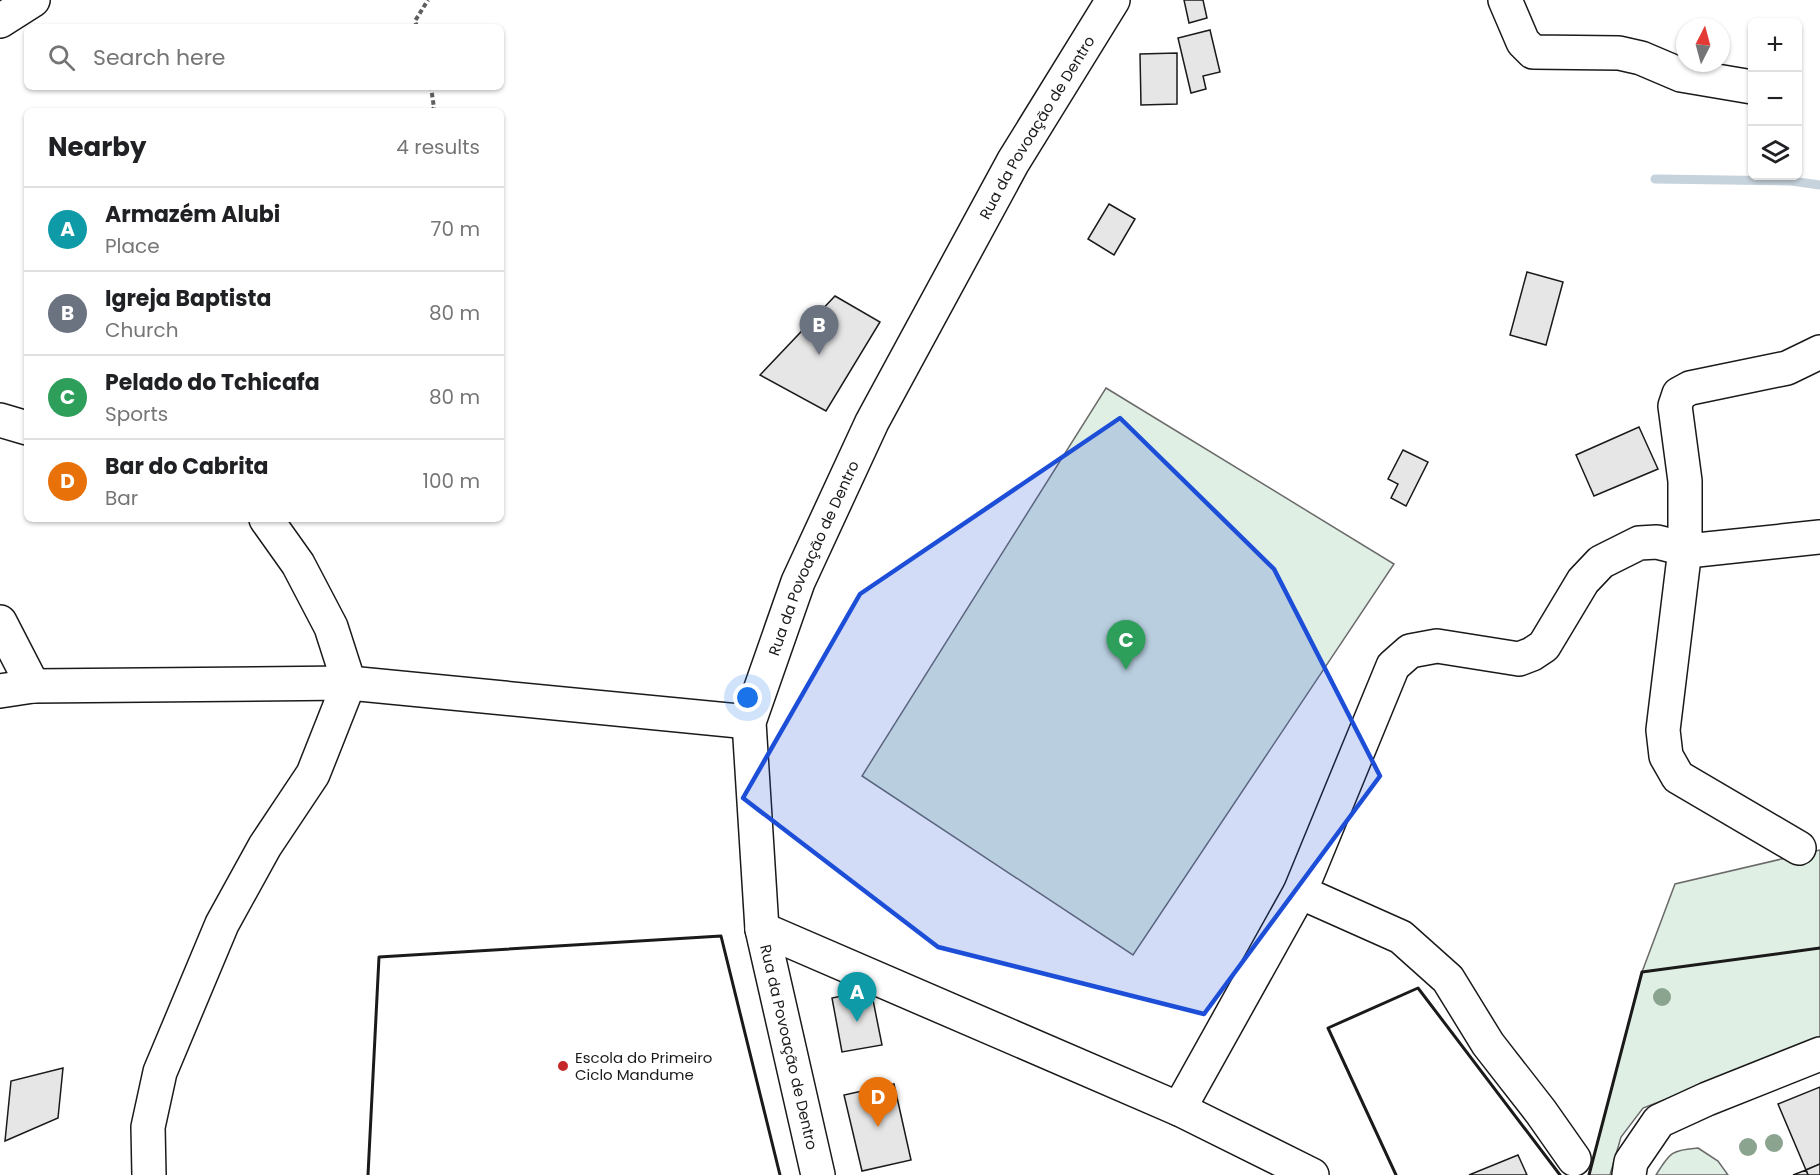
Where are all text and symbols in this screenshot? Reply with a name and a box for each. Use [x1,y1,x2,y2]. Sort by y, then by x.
north arrow [1676,18,1730,72]
map controls [1748,18,1802,180]
button: + [1748,18,1802,72]
search box [24,24,504,90]
street label: Rua da Povoação de Dentro [974,31,1099,223]
icon: search [45,41,78,74]
text: Search here [93,42,226,73]
button: − [1748,72,1802,126]
button: layers [1748,126,1802,180]
text: Nearby [48,129,146,165]
text: 4 results [396,133,480,161]
text: Armazém Alubi [105,199,280,230]
text: A [60,215,75,243]
text: 70 m [431,215,480,243]
text: Place [105,232,160,260]
text: Igreja Baptista [105,283,271,314]
text: B [61,299,74,327]
text: 80 m [429,299,480,327]
pin: B [800,306,838,355]
text: Church [105,316,178,344]
text: Pelado do Tchicafa [105,367,320,398]
text: C [60,383,75,411]
text: 80 m [429,383,480,411]
text: Sports [105,400,168,428]
text: Bar do Cabrita [105,451,269,482]
street label: Rua da Povoação de Dentro [763,457,863,658]
text: D [60,467,75,495]
text: 100 m [423,467,480,495]
text: Bar [105,484,138,512]
pin: C [1106,620,1146,670]
your location [733,683,762,712]
street label: Rua da Povoação de Dentro [755,942,823,1152]
pin: A [838,972,876,1022]
place label: Escola do Primeiro Ciclo Mandume [575,1047,712,1085]
marker: Escola do Primeiro Ciclo Mandume [556,1059,570,1073]
pin: D [858,1078,898,1127]

